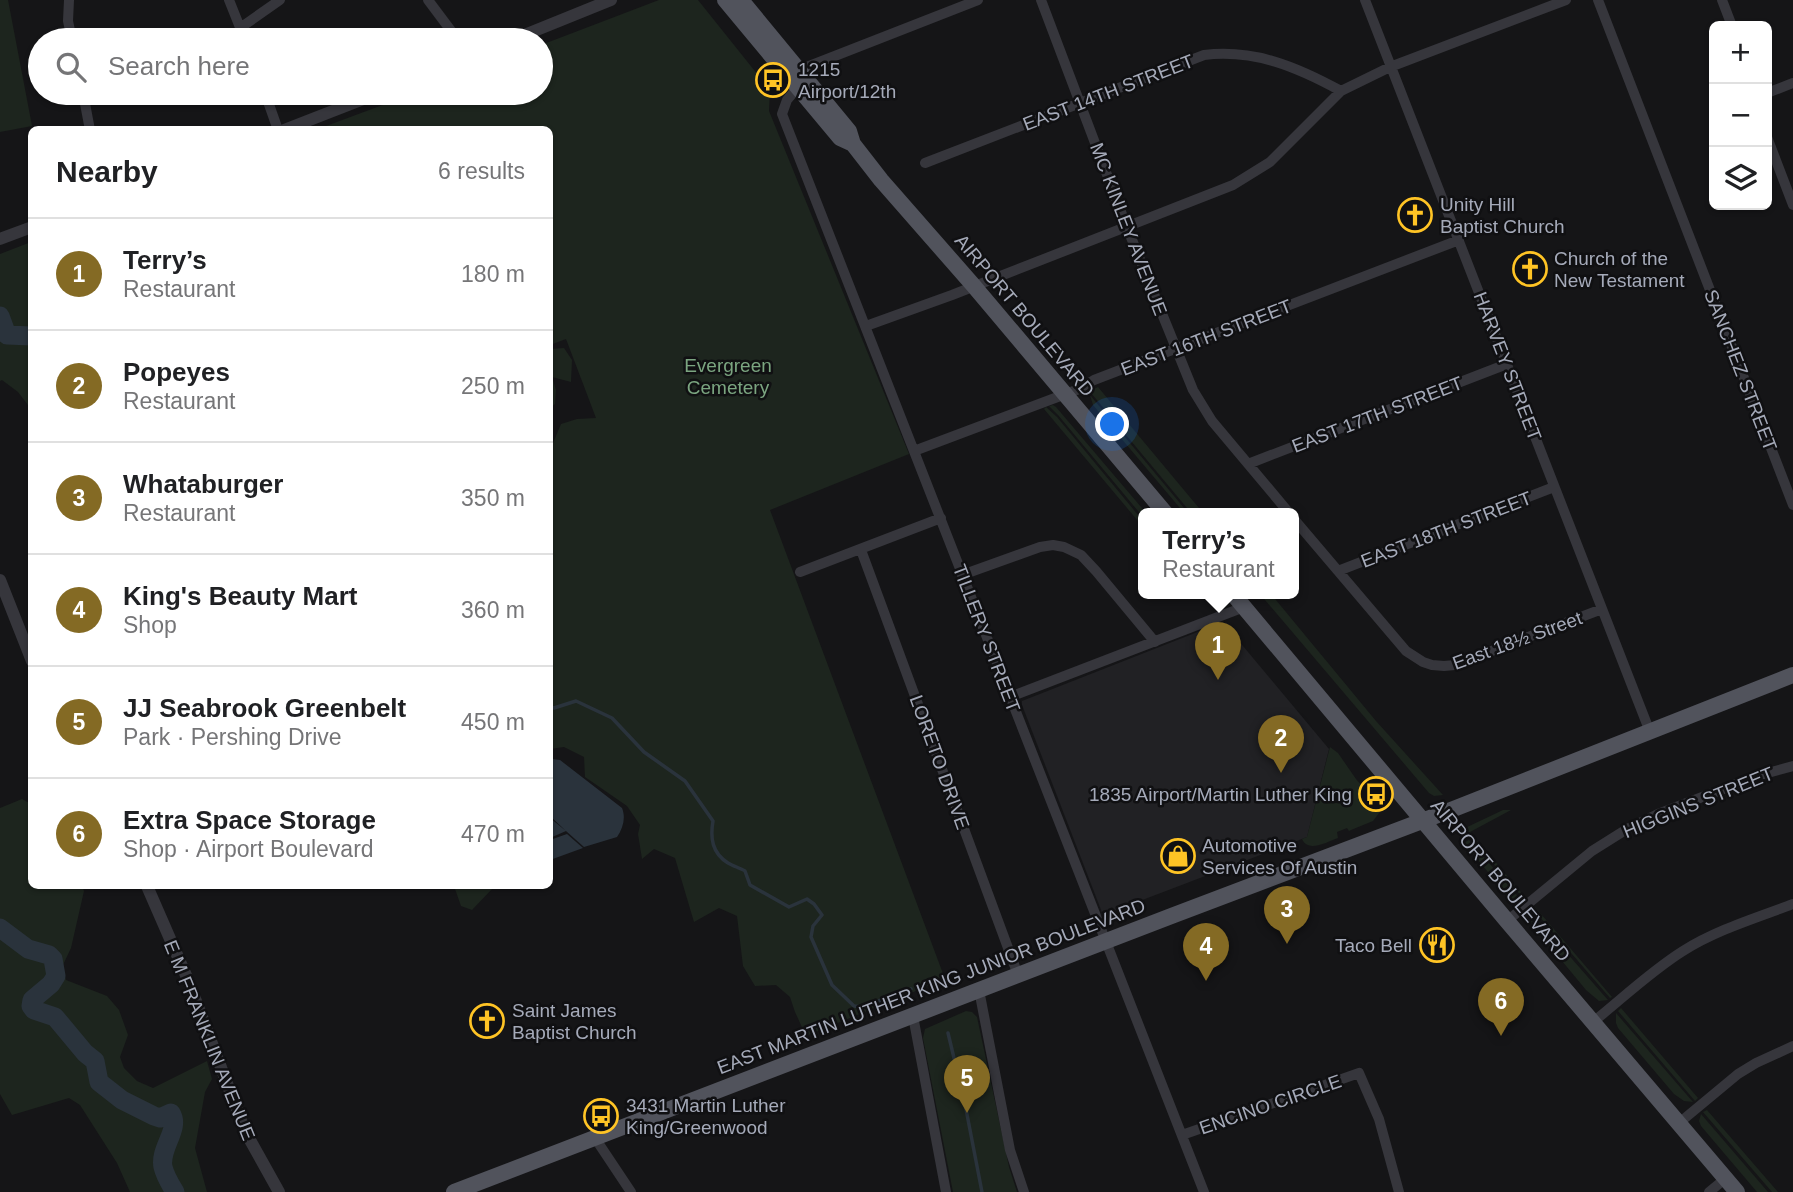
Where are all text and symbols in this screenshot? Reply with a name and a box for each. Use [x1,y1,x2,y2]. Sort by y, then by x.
map controls [1709,21,1772,210]
button: + [1709,21,1772,84]
search box [28,28,553,105]
icon: search [52,48,90,86]
street label: EAST 14TH STREET [1020,50,1197,135]
text: Search here [108,51,250,81]
place label: 1215 Airport/12th [798,59,896,102]
bus stop icon: 1215 Airport/12th [754,61,792,99]
button: − [1709,84,1772,147]
street label: MC KINLEY AVENUE [1086,140,1171,318]
button: layers [1709,147,1772,210]
text: Nearby [56,155,158,188]
text: 6 results [438,158,525,184]
place label: Unity Hill Baptist Church [1440,194,1565,237]
church icon: Unity Hill Baptist Church [1396,196,1434,234]
street label: AIRPORT BOULEVARD [951,230,1098,401]
text: Terry’s [123,245,207,275]
place label: Church of the New Testament [1554,248,1685,291]
church icon: Church of the New Testament [1511,250,1549,288]
text: 1 [73,261,85,287]
text: 180 m [461,261,525,287]
text: Restaurant [123,276,236,302]
street label: SANCHEZ STREET [1700,287,1781,454]
street label: HARVEY STREET [1469,289,1546,444]
street label: EAST 16TH STREET [1118,295,1295,380]
park label: Evergreen Cemetery [684,355,772,398]
text: Popeyes [123,357,230,387]
street label: EAST 17TH STREET [1289,372,1466,457]
text: 2 [73,373,85,399]
text: 250 m [461,373,525,399]
text: Restaurant [123,388,236,414]
your location [1095,407,1129,441]
text: Whataburger [123,469,283,499]
text: 3 [73,485,85,511]
text: 350 m [461,485,525,511]
street label: EAST 18TH STREET [1358,487,1535,572]
text: Restaurant [123,500,236,526]
popup [1138,508,1299,599]
text: Terry’s [1162,525,1246,555]
text: Restaurant [1162,556,1275,582]
street label: TILLERY STREET [949,561,1025,715]
text: King's Beauty Mart [123,581,357,611]
text: 4 [73,597,85,623]
text: 360 m [461,597,525,623]
street label: East 18½ Street [1450,607,1585,674]
text: Shop [123,612,177,638]
pin: 1 [1195,622,1241,680]
street label: LORETO DRIVE [906,692,974,832]
text: JJ Seabrook Greenbelt [123,693,406,723]
text: 5 [73,709,85,735]
text: 450 m [461,709,525,735]
pin: 2 [1258,715,1304,773]
text: Park · Pershing Drive [123,724,342,750]
street label: HIGGINS STREET [1620,763,1777,842]
bus stop icon: 1835 Airport/Martin Luther King [1357,775,1395,813]
place label: 1835 Airport/Martin Luther King [1089,784,1352,805]
street label: AIRPORT BOULEVARD [1427,795,1574,966]
text: Extra Space Storage [123,805,376,835]
text: 6 [73,821,85,847]
text: 470 m [461,821,525,847]
place label: Automotive Services Of Austin [1202,835,1357,878]
text: Shop · Airport Boulevard [123,836,374,862]
shop icon: Automotive Services Of Austin [1159,837,1197,875]
pin: 3 [1264,886,1310,944]
street label: EAST MARTIN LUTHER KING JUNIOR BOULEVARD [714,895,1148,1078]
pin: 4 [1183,923,1229,981]
restaurant icon: Taco Bell [1418,926,1456,964]
place label: Taco Bell [1335,935,1412,956]
street label: E M FRANKLIN AVENUE [160,937,259,1143]
pin: 6 [1478,978,1524,1036]
place label: Saint James Baptist Church [512,1000,637,1043]
church icon: Saint James Baptist Church [468,1002,506,1040]
pin: 5 [944,1055,990,1113]
street label: ENCINO CIRCLE [1196,1070,1344,1139]
place label: 3431 Martin Luther King/Greenwood [626,1095,786,1138]
bus stop icon: 3431 Martin Luther King/Greenwood [582,1097,620,1135]

